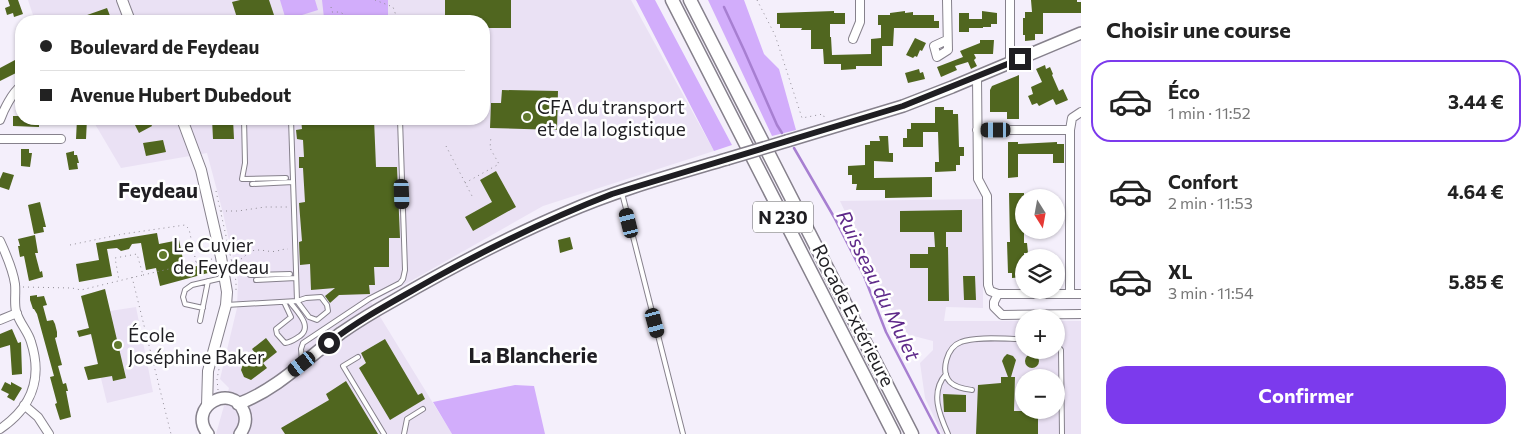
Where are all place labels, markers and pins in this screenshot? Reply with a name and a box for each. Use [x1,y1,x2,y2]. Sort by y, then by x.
place label: CFA du transport et de la logistique [537,95,686,140]
marker: CFA du transport et de la logistique [521,111,533,123]
place label: Le Cuvier de Feydeau [173,233,269,278]
marker: Le Cuvier de Feydeau [157,249,169,261]
place label: École Joséphine Baker [128,323,265,368]
marker: École Joséphine Baker [112,339,124,351]

